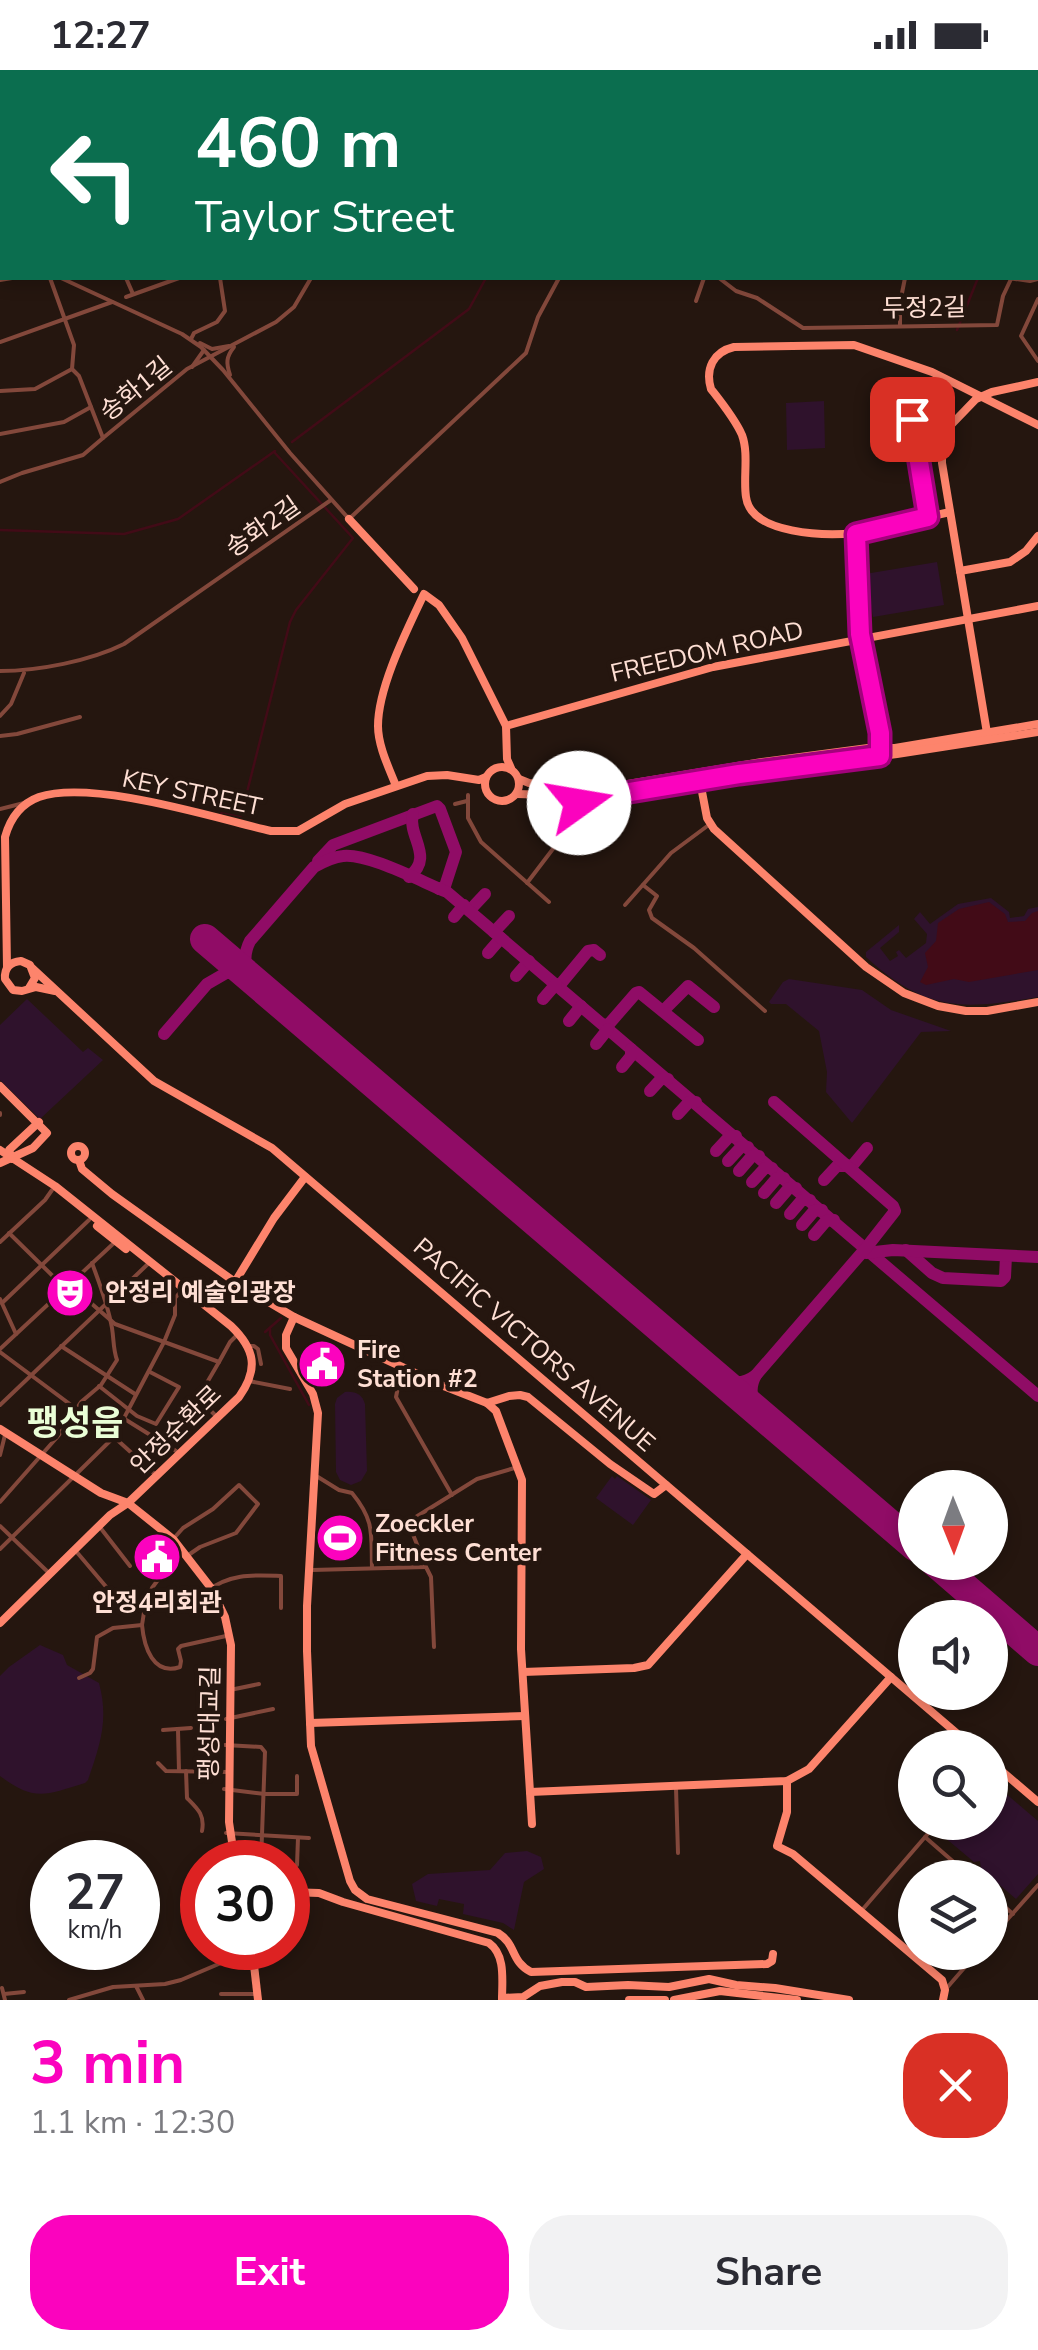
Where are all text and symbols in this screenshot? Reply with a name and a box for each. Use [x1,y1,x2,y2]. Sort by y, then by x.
text: 12:27 [50,10,151,61]
text: 460 m [195,96,401,192]
icon: left [30,110,160,240]
text: Taylor Street [195,187,454,248]
street label: 두정2길 [882,290,966,326]
street label: 송화1길 [93,349,179,429]
pin [870,377,955,462]
icon: arrive [885,392,940,447]
street label: 송화2길 [219,489,307,565]
street label: FREEDOM ROAD [607,613,807,691]
position arrow [527,751,631,855]
street label: KEY STREET [119,762,265,824]
street label: PACIFIC VICTORS AVENUE [406,1230,662,1460]
theatre icon: 안정리 예술인광장 [44,1267,96,1319]
place label: 안정리 예술인광장 [105,1276,296,1310]
place label: Fire Station #2 [357,1333,478,1396]
public building icon: Fire Station #2 [296,1338,348,1390]
street label: 안정순환로 [123,1378,229,1482]
district label: 팽성읍 [27,1400,123,1447]
north arrow [898,1470,1008,1580]
map controls [898,1470,1008,1970]
place label: Zoeckler Fitness Center [375,1507,542,1570]
sports icon: Zoeckler Fitness Center [314,1512,366,1564]
public building icon: 안정4리회관 [131,1531,183,1583]
place label: 안정4리회관 [92,1586,222,1620]
button: sound [898,1600,1008,1710]
street label: 팽성대교길 [192,1665,228,1781]
button: search [898,1730,1008,1840]
speed limit sign: 30 [180,1840,310,1970]
text: 27 [65,1858,125,1927]
button: layers [898,1860,1008,1970]
text: km/h [67,1913,123,1947]
text: 3 min [30,2022,185,2104]
button: close [903,2033,1008,2138]
text: 1.1 km · 12:30 [30,2101,235,2144]
button: Exit [30,2215,509,2330]
button: Share [529,2215,1008,2330]

